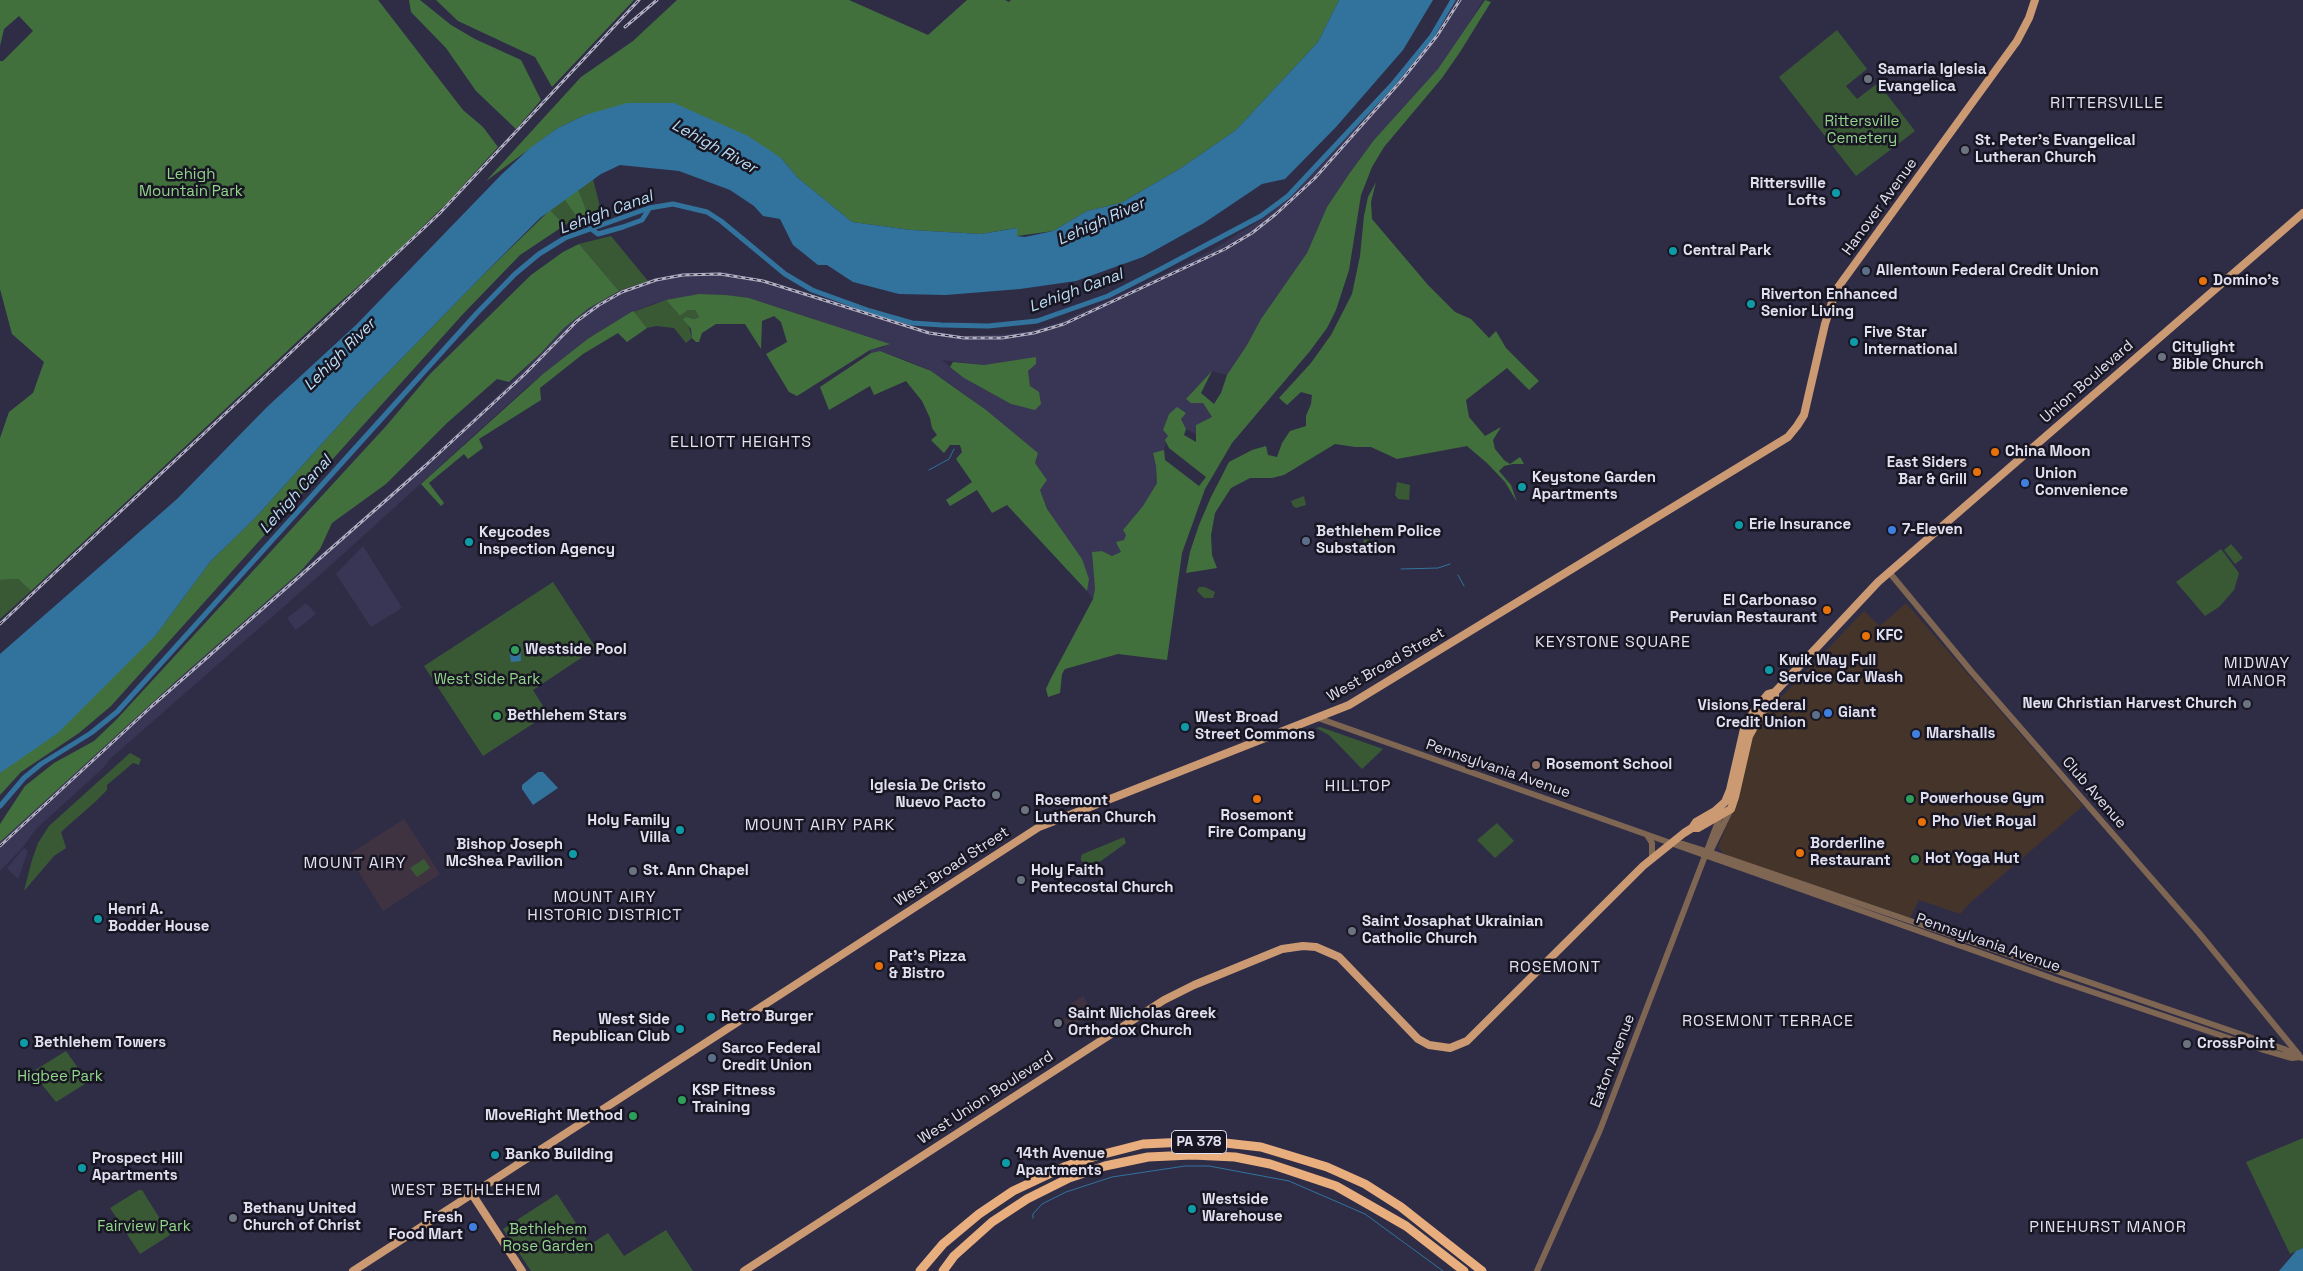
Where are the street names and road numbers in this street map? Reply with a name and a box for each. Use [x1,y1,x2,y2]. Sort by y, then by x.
street label: Hanover Avenue [1839,155,1921,259]
street label: Union Boulevard [2037,337,2137,427]
street label: West Broad Street [1324,624,1448,706]
street label: Pennsylvania Avenue [1423,736,1573,802]
street label: Club Avenue [2058,754,2130,832]
street label: West Broad Street [891,823,1013,911]
street label: Pennsylvania Avenue [1913,910,2063,976]
street label: Eaton Avenue [1587,1012,1639,1110]
street label: West Union Boulevard [915,1048,1057,1148]
road number: PA 378 [1172,1130,1226,1154]

